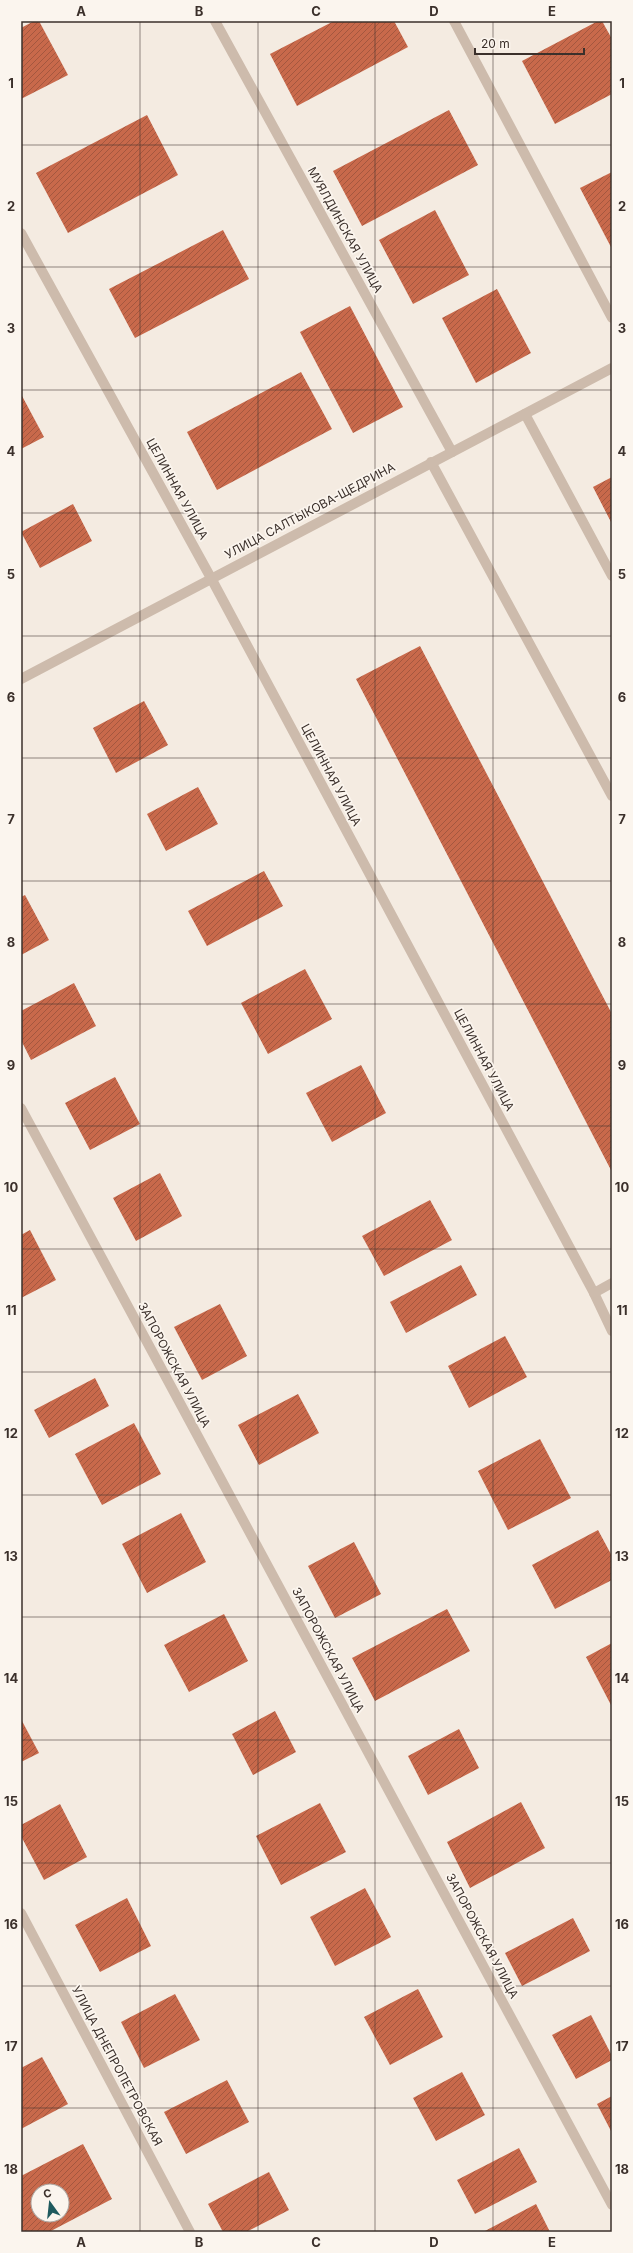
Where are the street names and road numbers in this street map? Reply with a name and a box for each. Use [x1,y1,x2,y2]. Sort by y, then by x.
street label: МУЯЛДИНСКАЯ УЛИЦА [305,164,386,295]
street label: ЦЕЛИННАЯ УЛИЦА [143,435,212,542]
street label: УЛИЦА САЛТЫКОВА-ЩЕДРИНА [222,459,397,562]
street label: ЦЕЛИННАЯ УЛИЦА [298,721,365,828]
street label: ЦЕЛИННАЯ УЛИЦА [451,1006,518,1113]
street label: ЗАПОРОЖСКАЯ УЛИЦА [135,1300,214,1430]
street label: ЗАПОРОЖСКАЯ УЛИЦА [289,1585,368,1715]
street label: ЗАПОРОЖСКАЯ УЛИЦА [443,1871,522,2001]
street label: УЛИЦА ДНЕПРОПЕТРОВСКАЯ [69,1983,166,2148]

